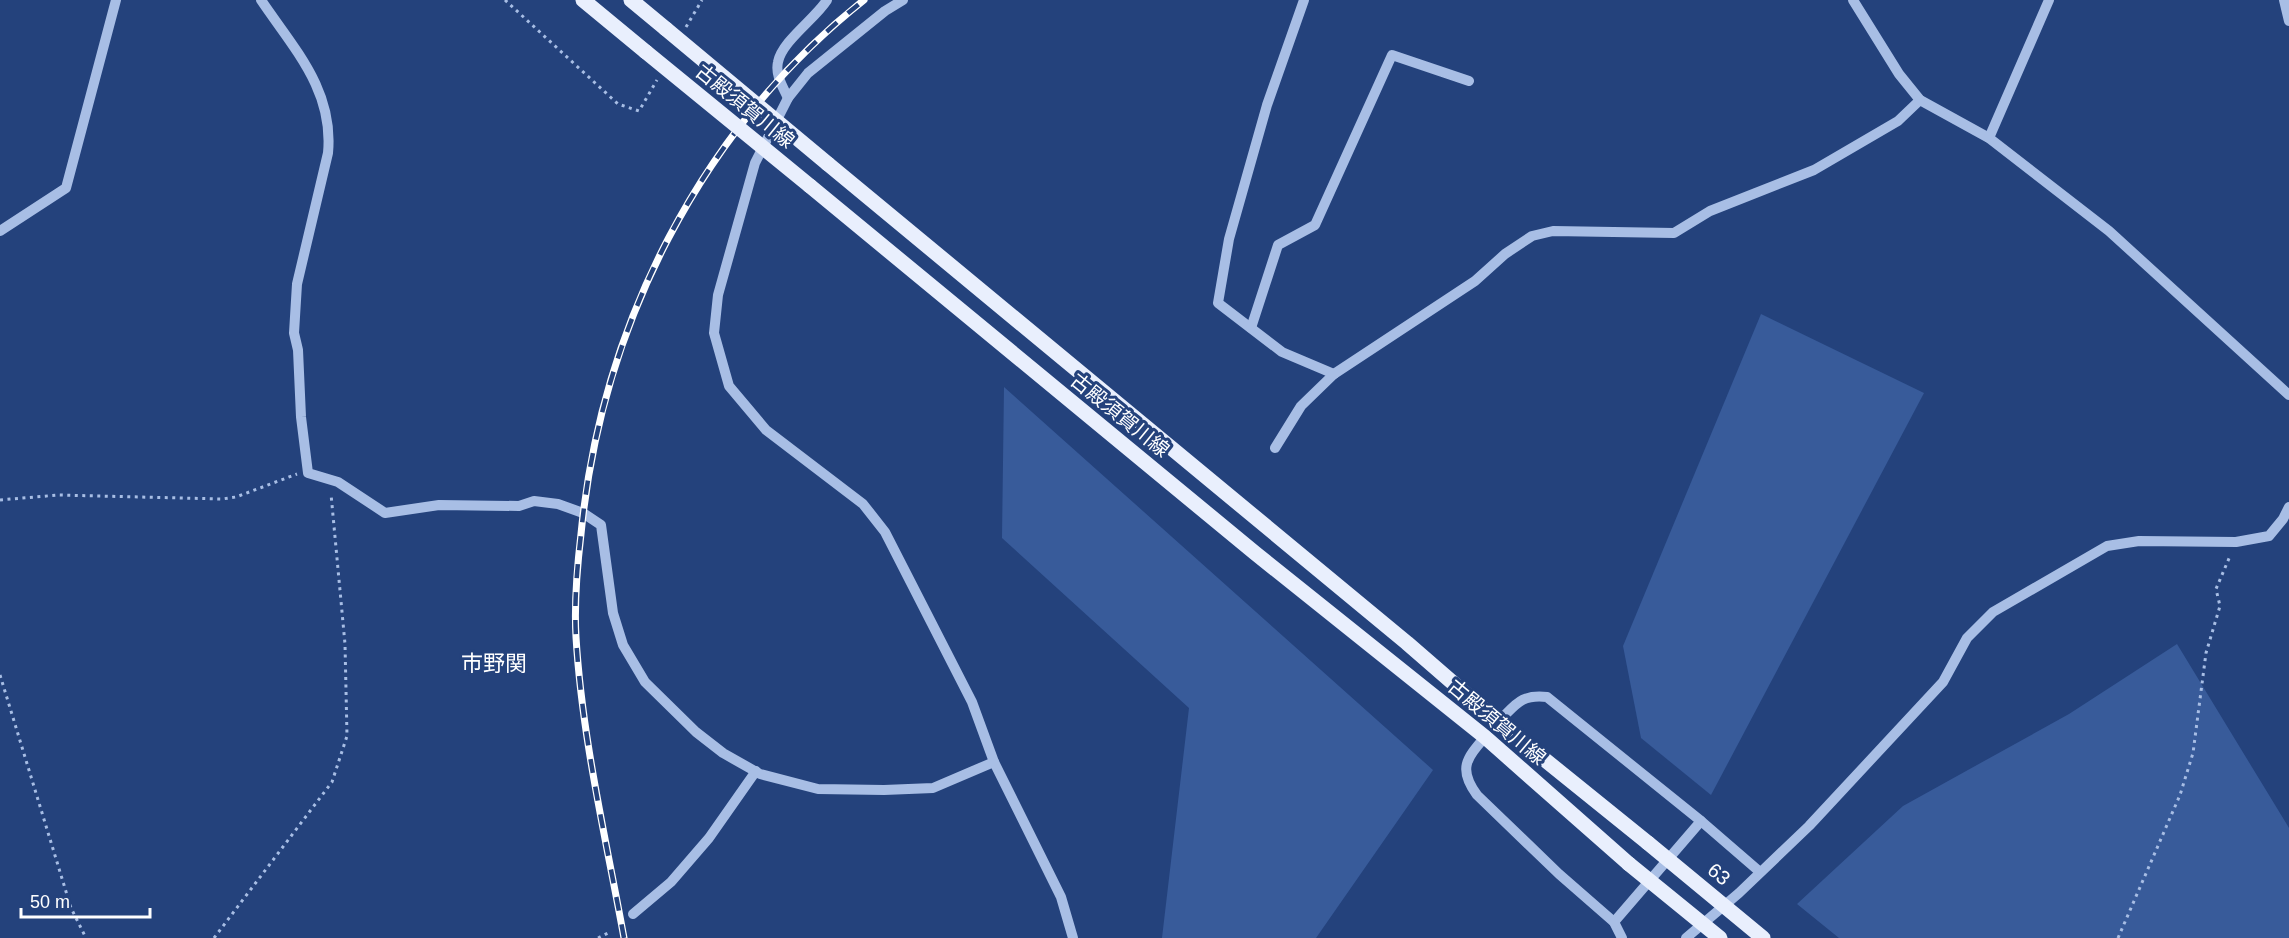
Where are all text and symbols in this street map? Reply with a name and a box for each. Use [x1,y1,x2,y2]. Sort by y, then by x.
street label: 古殿須賀川線 [691,60,799,152]
street label: 古殿須賀川線 [1066,369,1174,461]
district label: 市野関 [461,651,527,676]
street label: 古殿須賀川線 [1444,675,1550,769]
street label: 63 [1703,858,1735,890]
scale bar [21,881,150,919]
text: 50 m [30,892,70,912]

